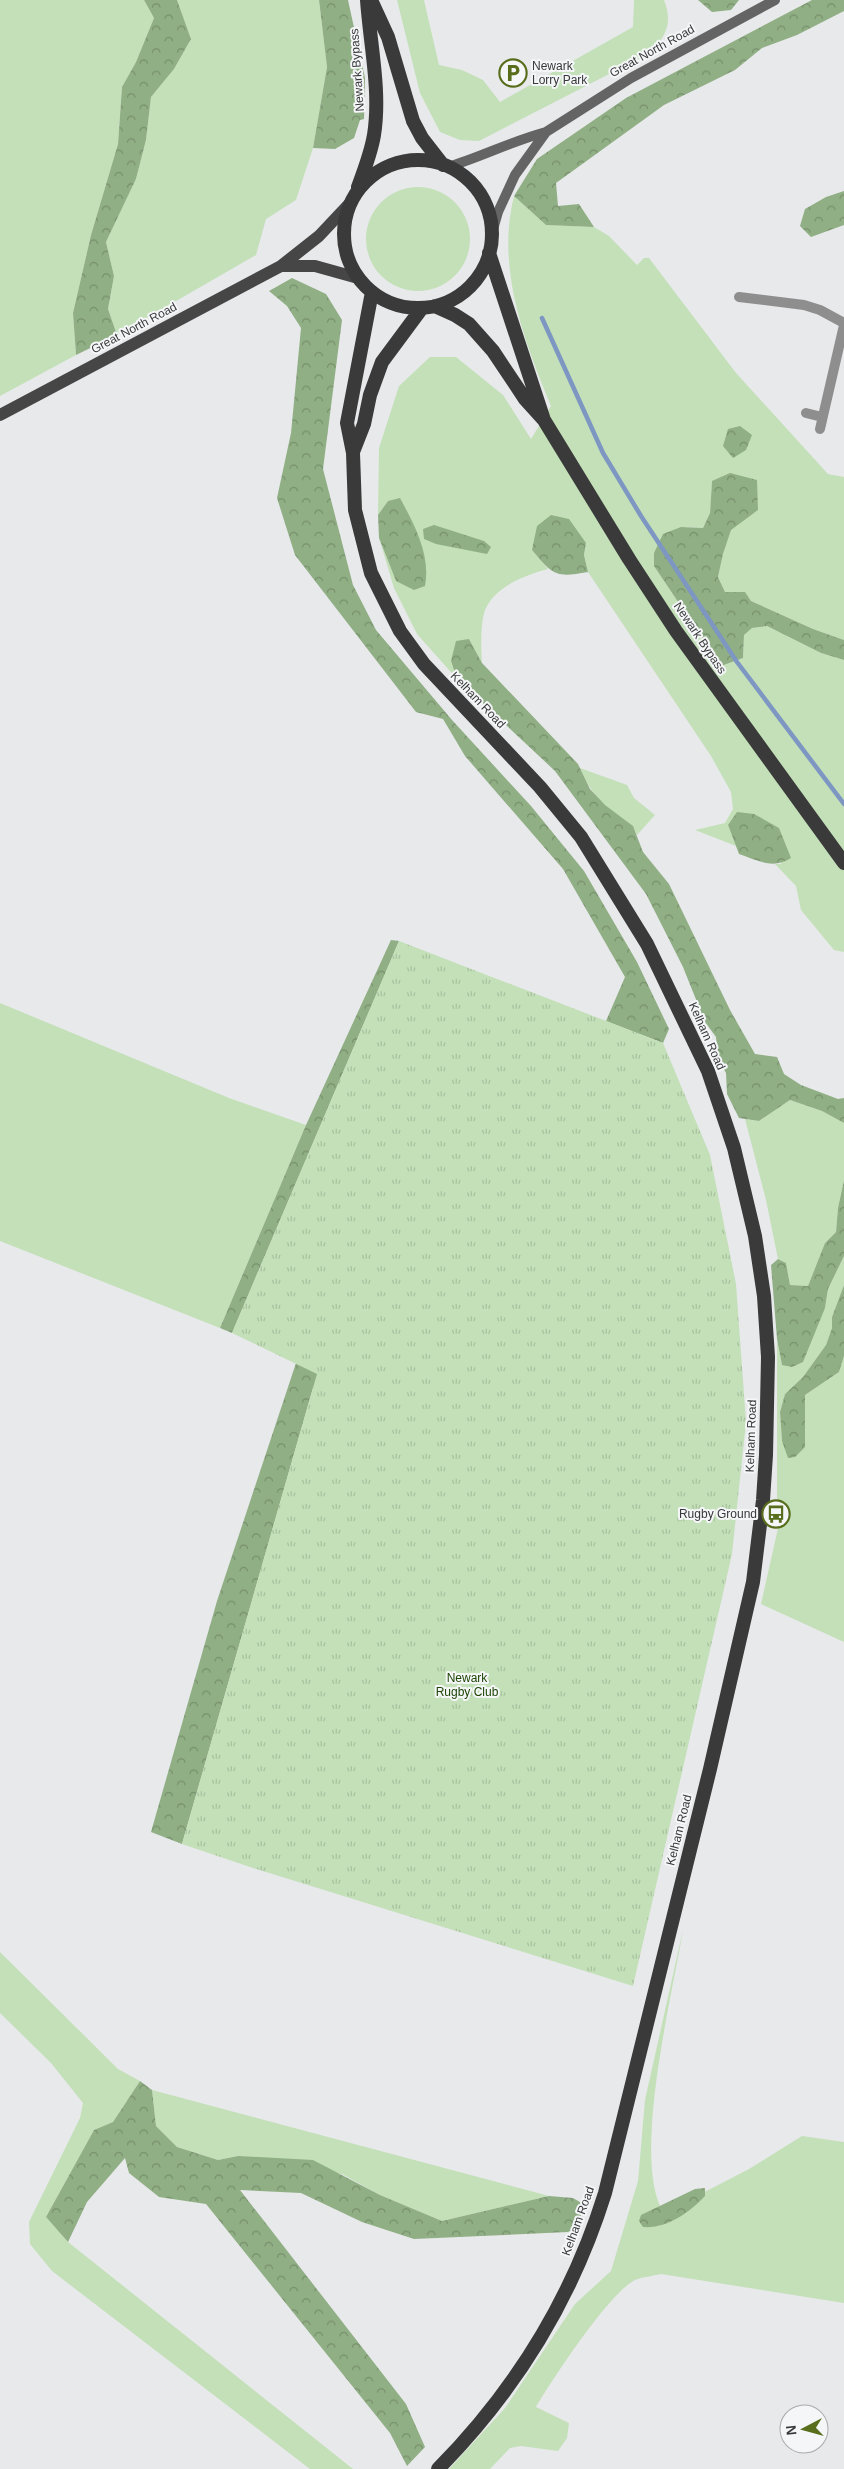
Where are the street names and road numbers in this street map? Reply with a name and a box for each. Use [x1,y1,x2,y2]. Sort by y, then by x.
street label: Great North Road [607,22,697,80]
street label: Newark Bypass [347,28,367,112]
street label: Great North Road [89,300,179,356]
street label: Newark Bypass [671,600,729,676]
street label: Kelham Road [448,669,508,731]
street label: Kelham Road [686,1000,728,1072]
street label: Kelham Road [743,1399,759,1473]
street label: Kelham Road [663,1793,695,1867]
street label: Kelham Road [559,2184,597,2258]

